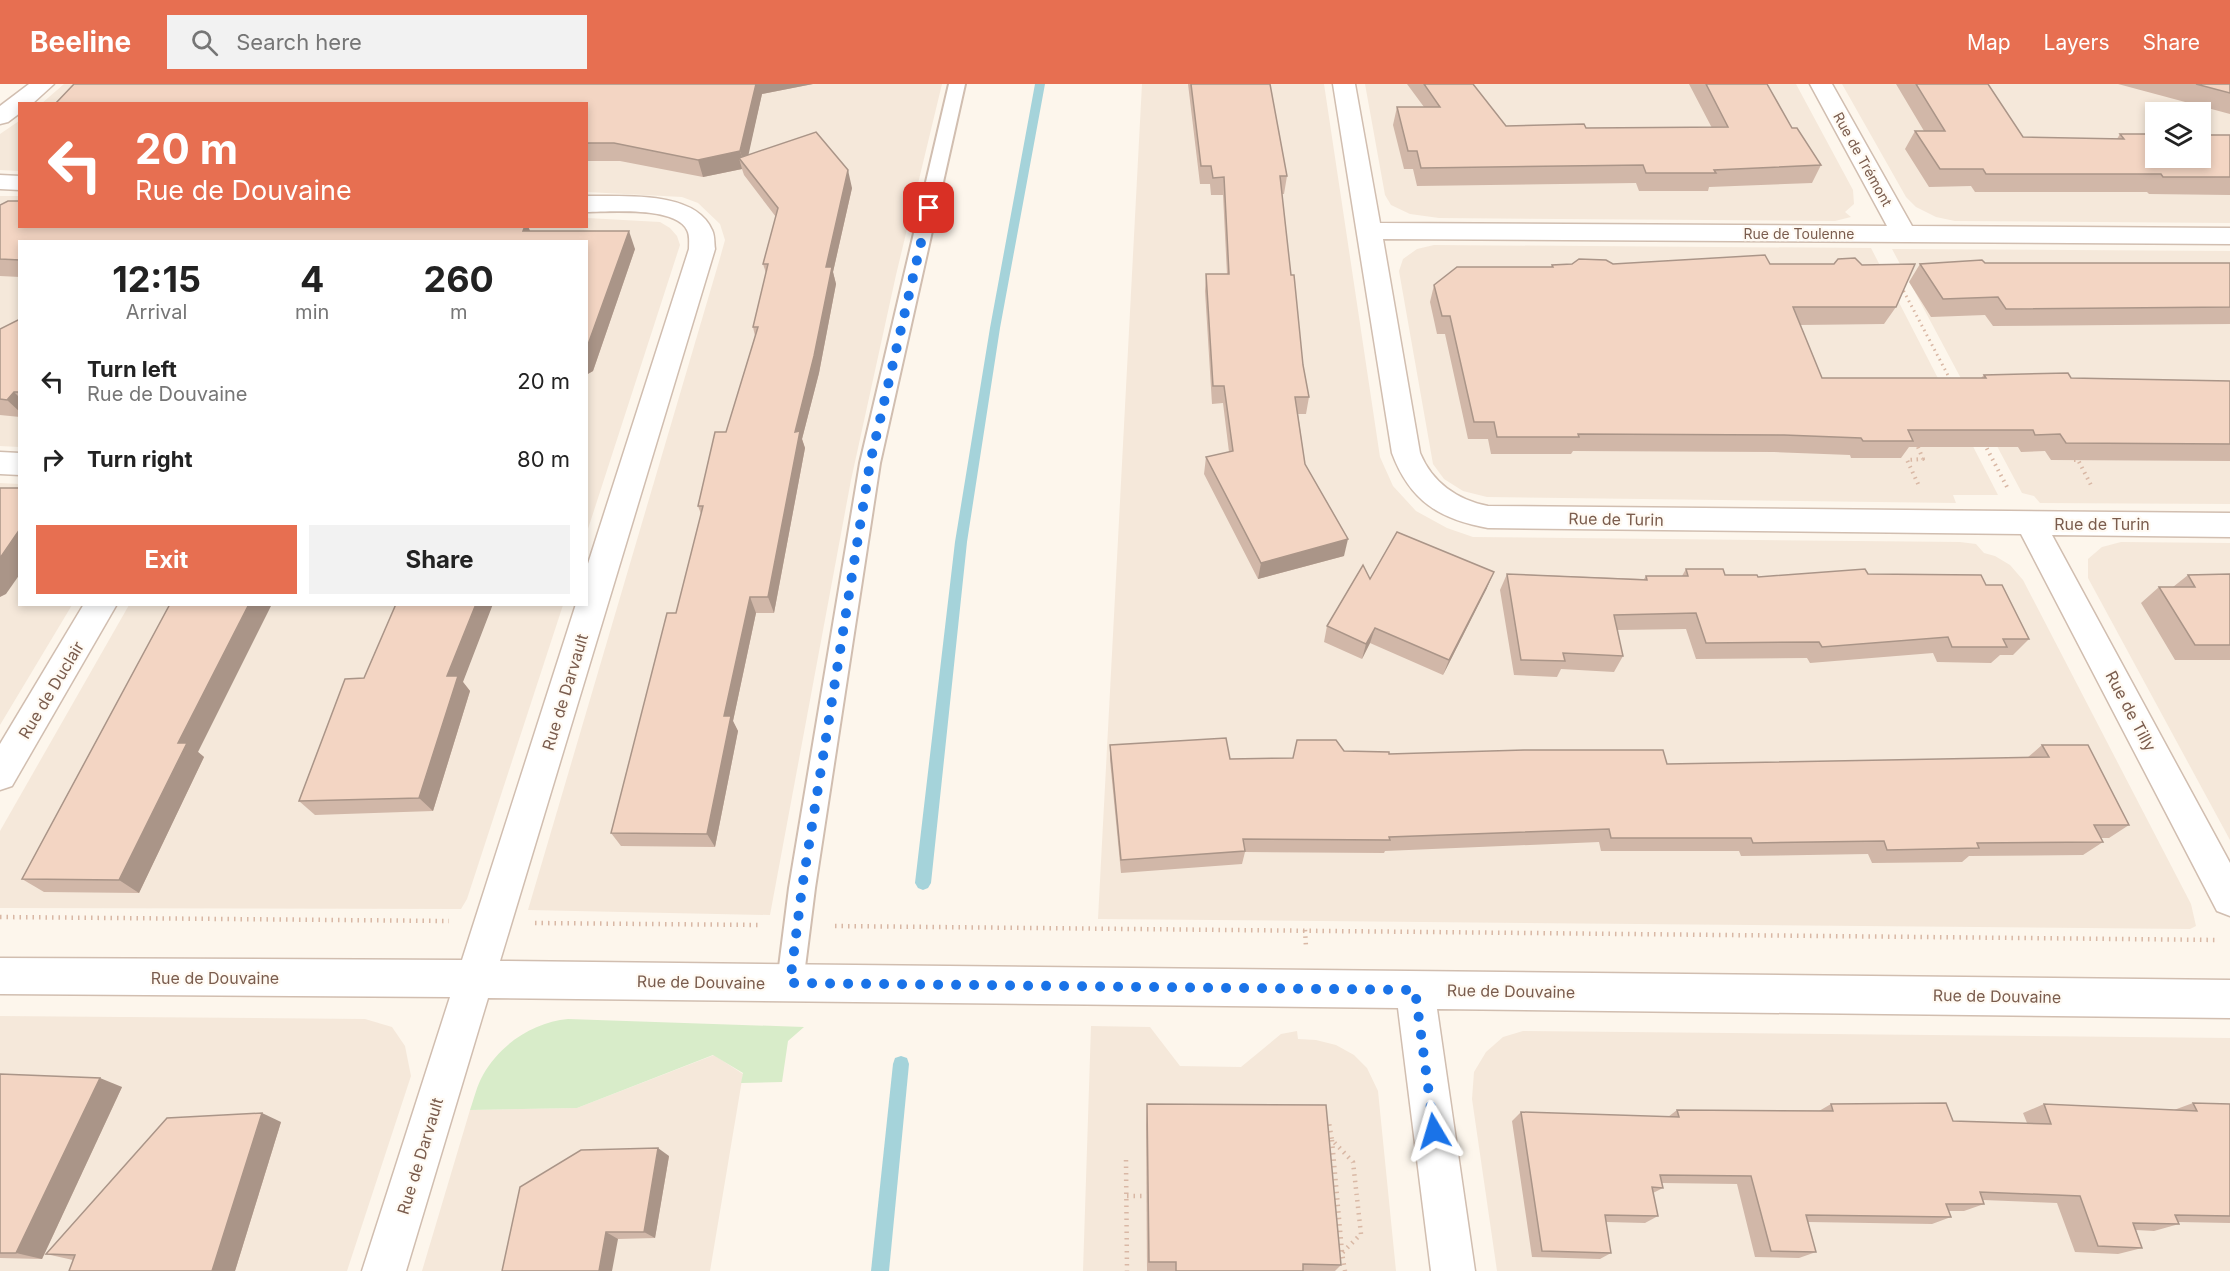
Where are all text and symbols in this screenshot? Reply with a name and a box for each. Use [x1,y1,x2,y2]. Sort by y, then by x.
search box [167,15,587,69]
text: Beeline [30,25,131,59]
icon: search [188,26,221,59]
text: Search here [236,29,362,55]
text: Map [1967,30,2011,55]
text: Layers [2044,30,2110,55]
text: Share [2143,30,2200,55]
map controls [2145,102,2211,168]
button: layers [2145,102,2211,168]
street label: Rue de Trémont [1830,109,1896,209]
text: 20 m [135,123,238,174]
icon: left [36,126,114,204]
text: Rue de Douvaine [135,174,352,207]
pin [903,182,954,233]
icon: arrive [912,191,945,224]
street label: Rue de Toulenne [1744,225,1854,242]
text: 12:15 [112,257,201,301]
text: 4 [300,257,324,301]
text: 260 [423,257,494,301]
text: Arrival [126,300,187,324]
text: min [295,300,329,324]
text: m [450,300,467,324]
text: Turn left [87,356,177,382]
icon: left [36,365,69,398]
text: 20 m [517,368,570,394]
text: Rue de Douvaine [87,382,247,406]
icon: right [36,443,69,476]
text: Turn right [87,446,193,472]
text: 80 m [517,446,570,472]
street label: Rue de Turin [1568,508,1664,530]
street label: Rue de Turin [2054,514,2150,534]
button: Exit [36,525,297,594]
button: Share [309,525,570,594]
street label: Rue de Darvault [538,631,592,753]
street label: Rue de Duclair [14,638,88,742]
street label: Rue de Tilly [2101,667,2161,755]
street label: Rue de Douvaine [151,968,279,988]
street label: Rue de Douvaine [637,971,765,993]
street label: Rue de Douvaine [1447,980,1575,1002]
street label: Rue de Douvaine [1933,985,2061,1007]
street label: Rue de Darvault [393,1095,447,1217]
position arrow [1402,1099,1466,1163]

